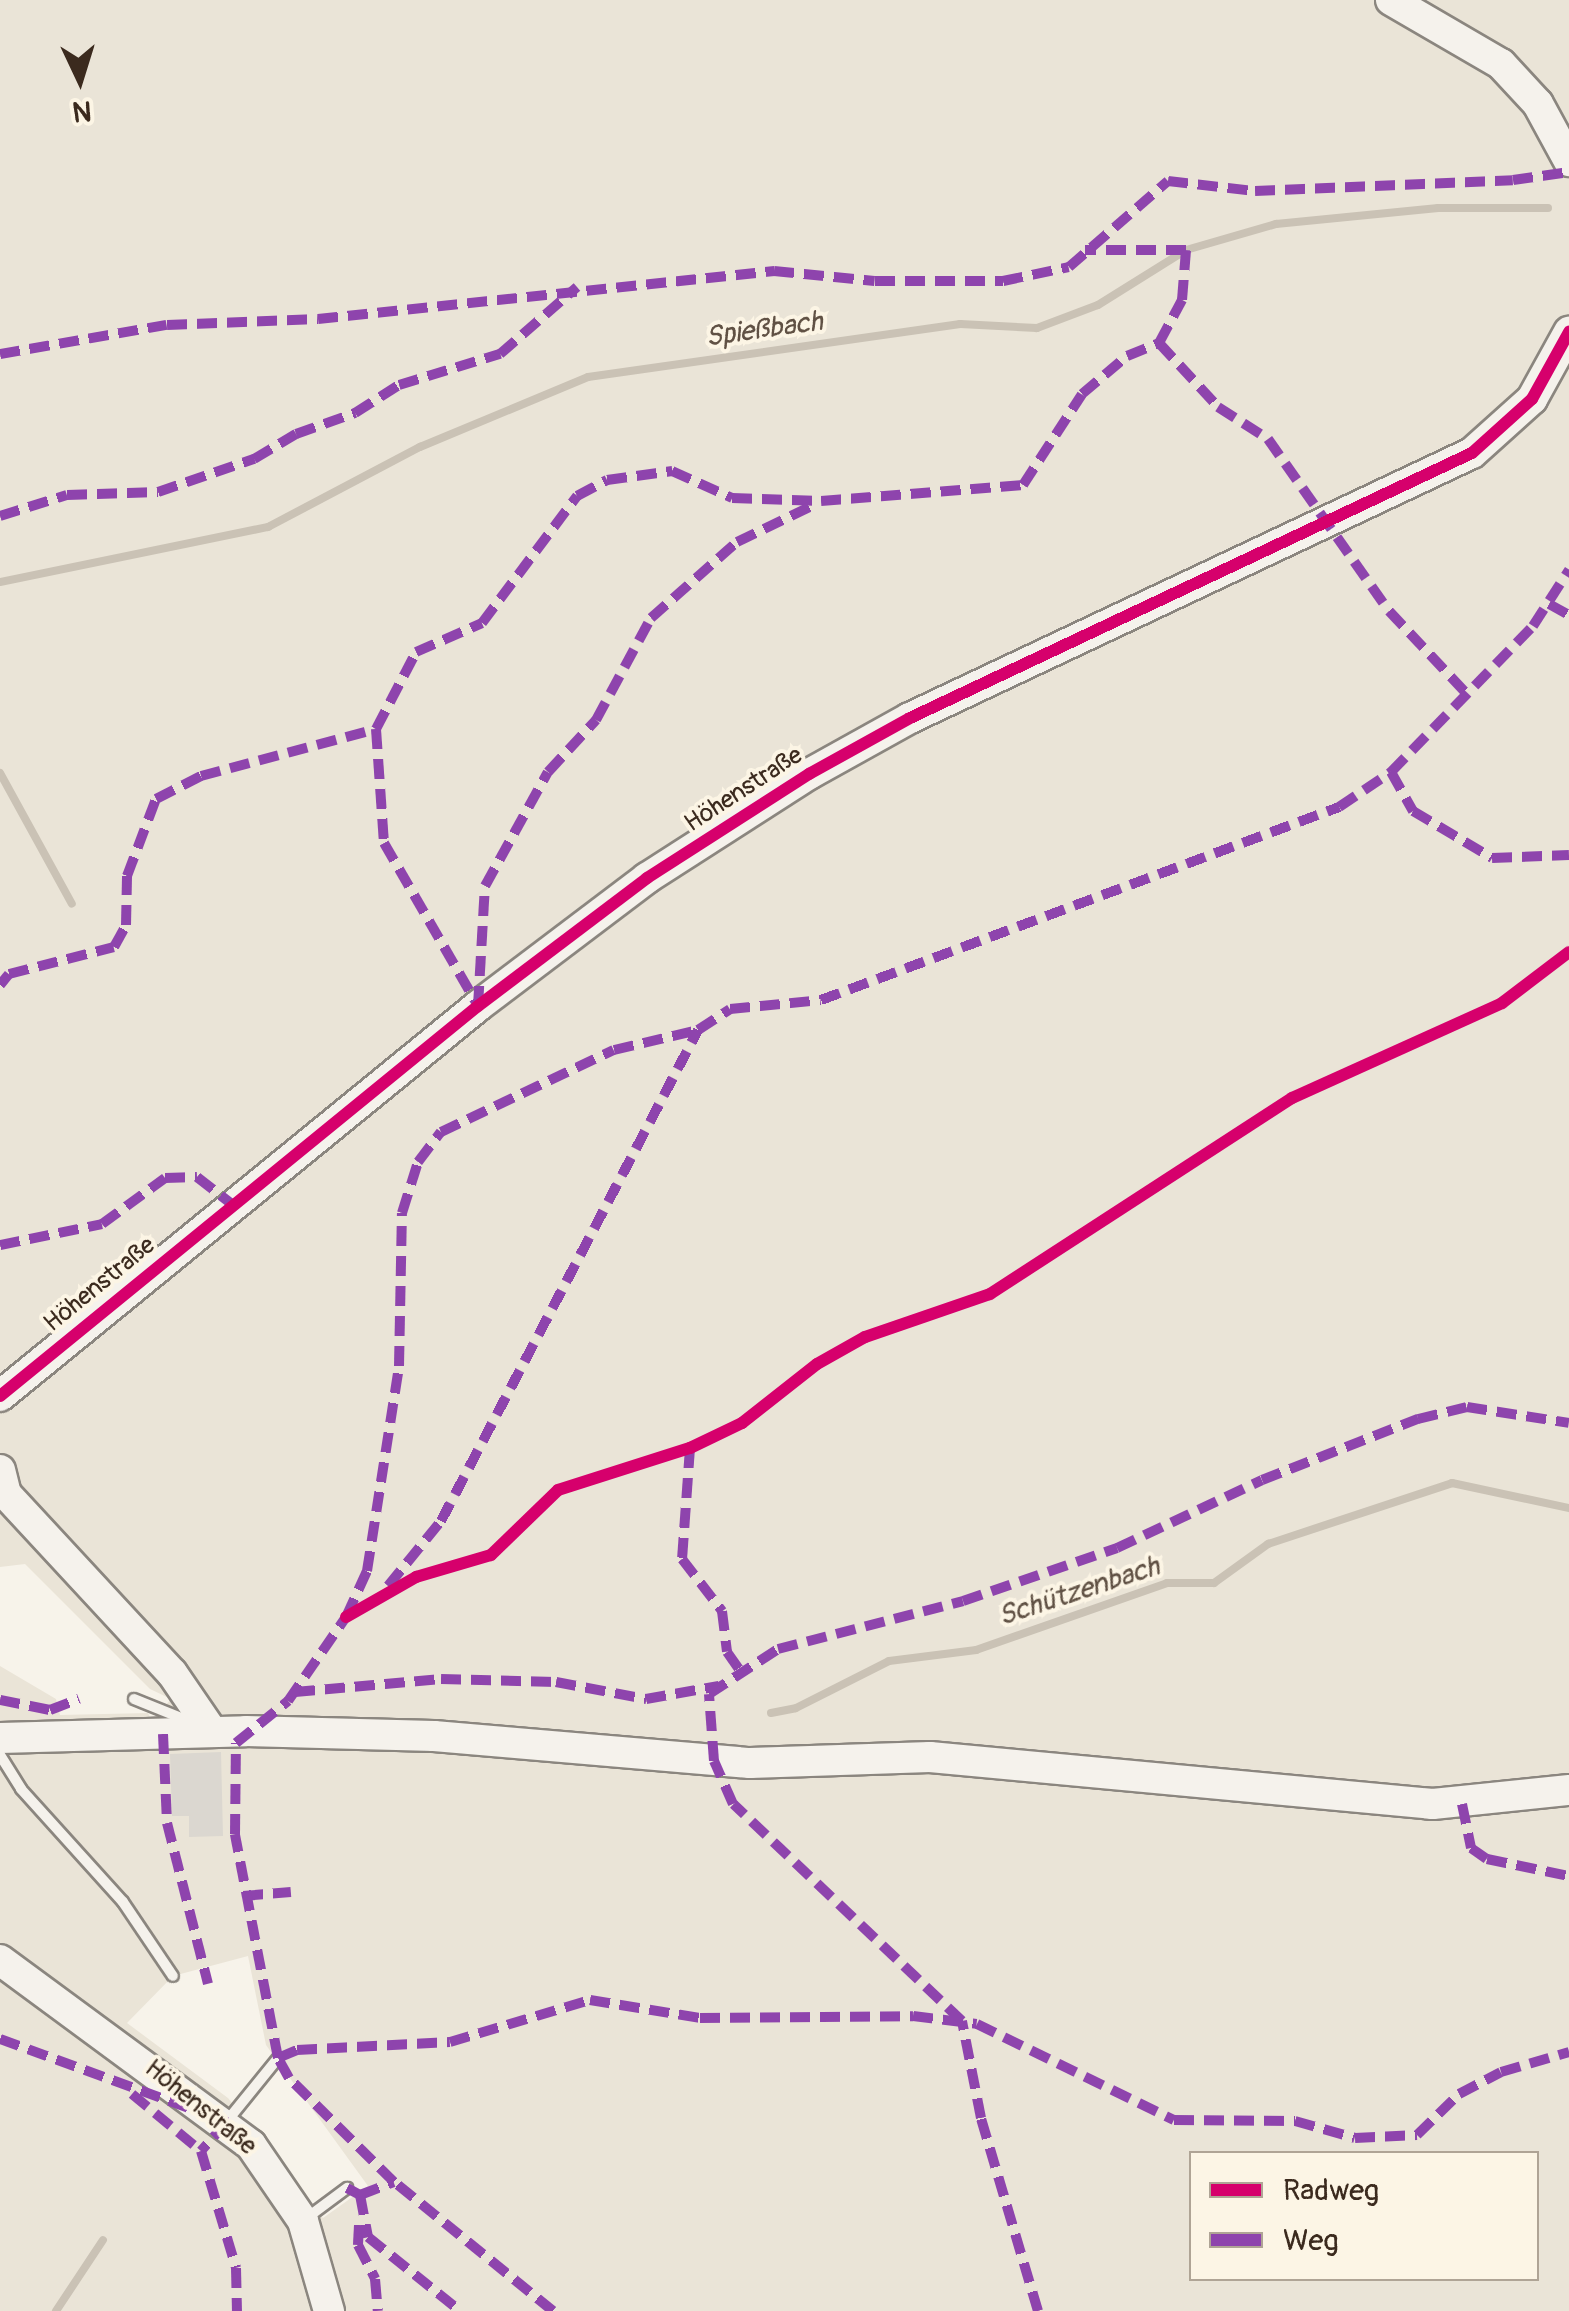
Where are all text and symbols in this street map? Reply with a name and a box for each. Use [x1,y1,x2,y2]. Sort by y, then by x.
north arrow [30,30,130,130]
text: N [71,92,93,129]
water label: Spießbach [703,305,825,355]
street label: Höhenstraße [679,741,809,839]
street label: Höhenstraße [38,1231,162,1339]
water label: Schützenbach [994,1550,1164,1634]
street label: Höhenstraße [138,2054,262,2162]
legend [1189,2151,1539,2281]
text: Radweg [1283,2172,1379,2209]
text: Weg [1283,2222,1339,2259]

